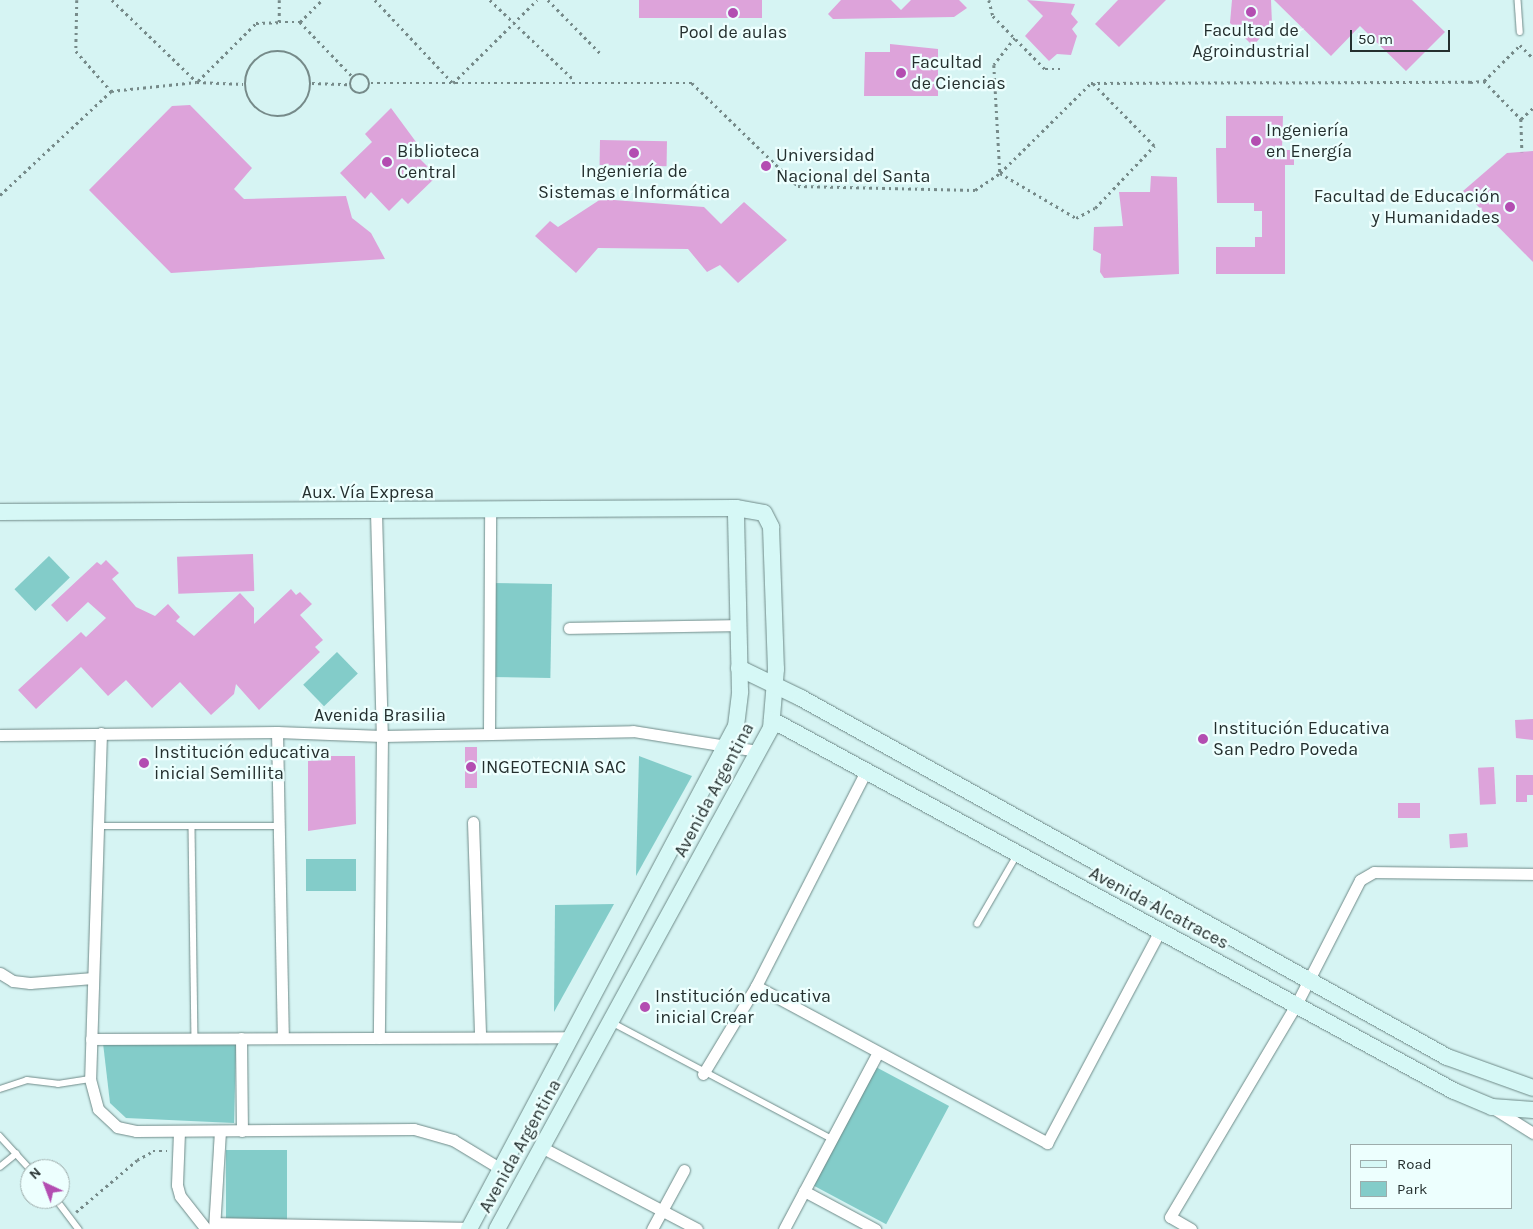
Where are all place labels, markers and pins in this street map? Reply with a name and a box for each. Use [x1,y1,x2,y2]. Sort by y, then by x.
marker: Facultad de Agroindustrial [1245,6,1257,18]
marker: Pool de aulas [727,7,739,19]
place label: Facultad de Agroindustrial [1192,20,1310,62]
place label: Pool de aulas [679,21,787,43]
place label: Facultad de Ciencias [911,52,1006,94]
marker: Facultad de Ciencias [895,67,907,79]
place label: Ingeniería en Energía [1266,120,1352,162]
marker: Ingeniería en Energía [1250,135,1262,147]
place label: Biblioteca Central [397,141,480,183]
place label: Universidad Nacional del Santa [776,145,930,188]
marker: Ingeniería de Sistemas e Informática [628,147,640,159]
marker: Biblioteca Central [381,156,393,168]
marker: Universidad Nacional del Santa [760,160,772,172]
place label: Ingeniería de Sistemas e Informática [538,161,730,203]
place label: Facultad de Educación y Humanidades [1314,186,1500,228]
marker: Facultad de Educación y Humanidades [1504,201,1516,213]
place label: Institución Educativa San Pedro Poveda [1213,718,1390,761]
marker: Institución Educativa San Pedro Poveda [1197,733,1209,745]
place label: Institución educativa inicial Semillita [154,742,330,784]
place label: INGEOTECNIA SAC [481,756,626,778]
marker: Institución educativa inicial Semillita [138,757,150,769]
marker: INGEOTECNIA SAC [465,761,477,773]
place label: Institución educativa inicial Crear [655,986,831,1028]
marker: Institución educativa inicial Crear [639,1001,651,1013]

